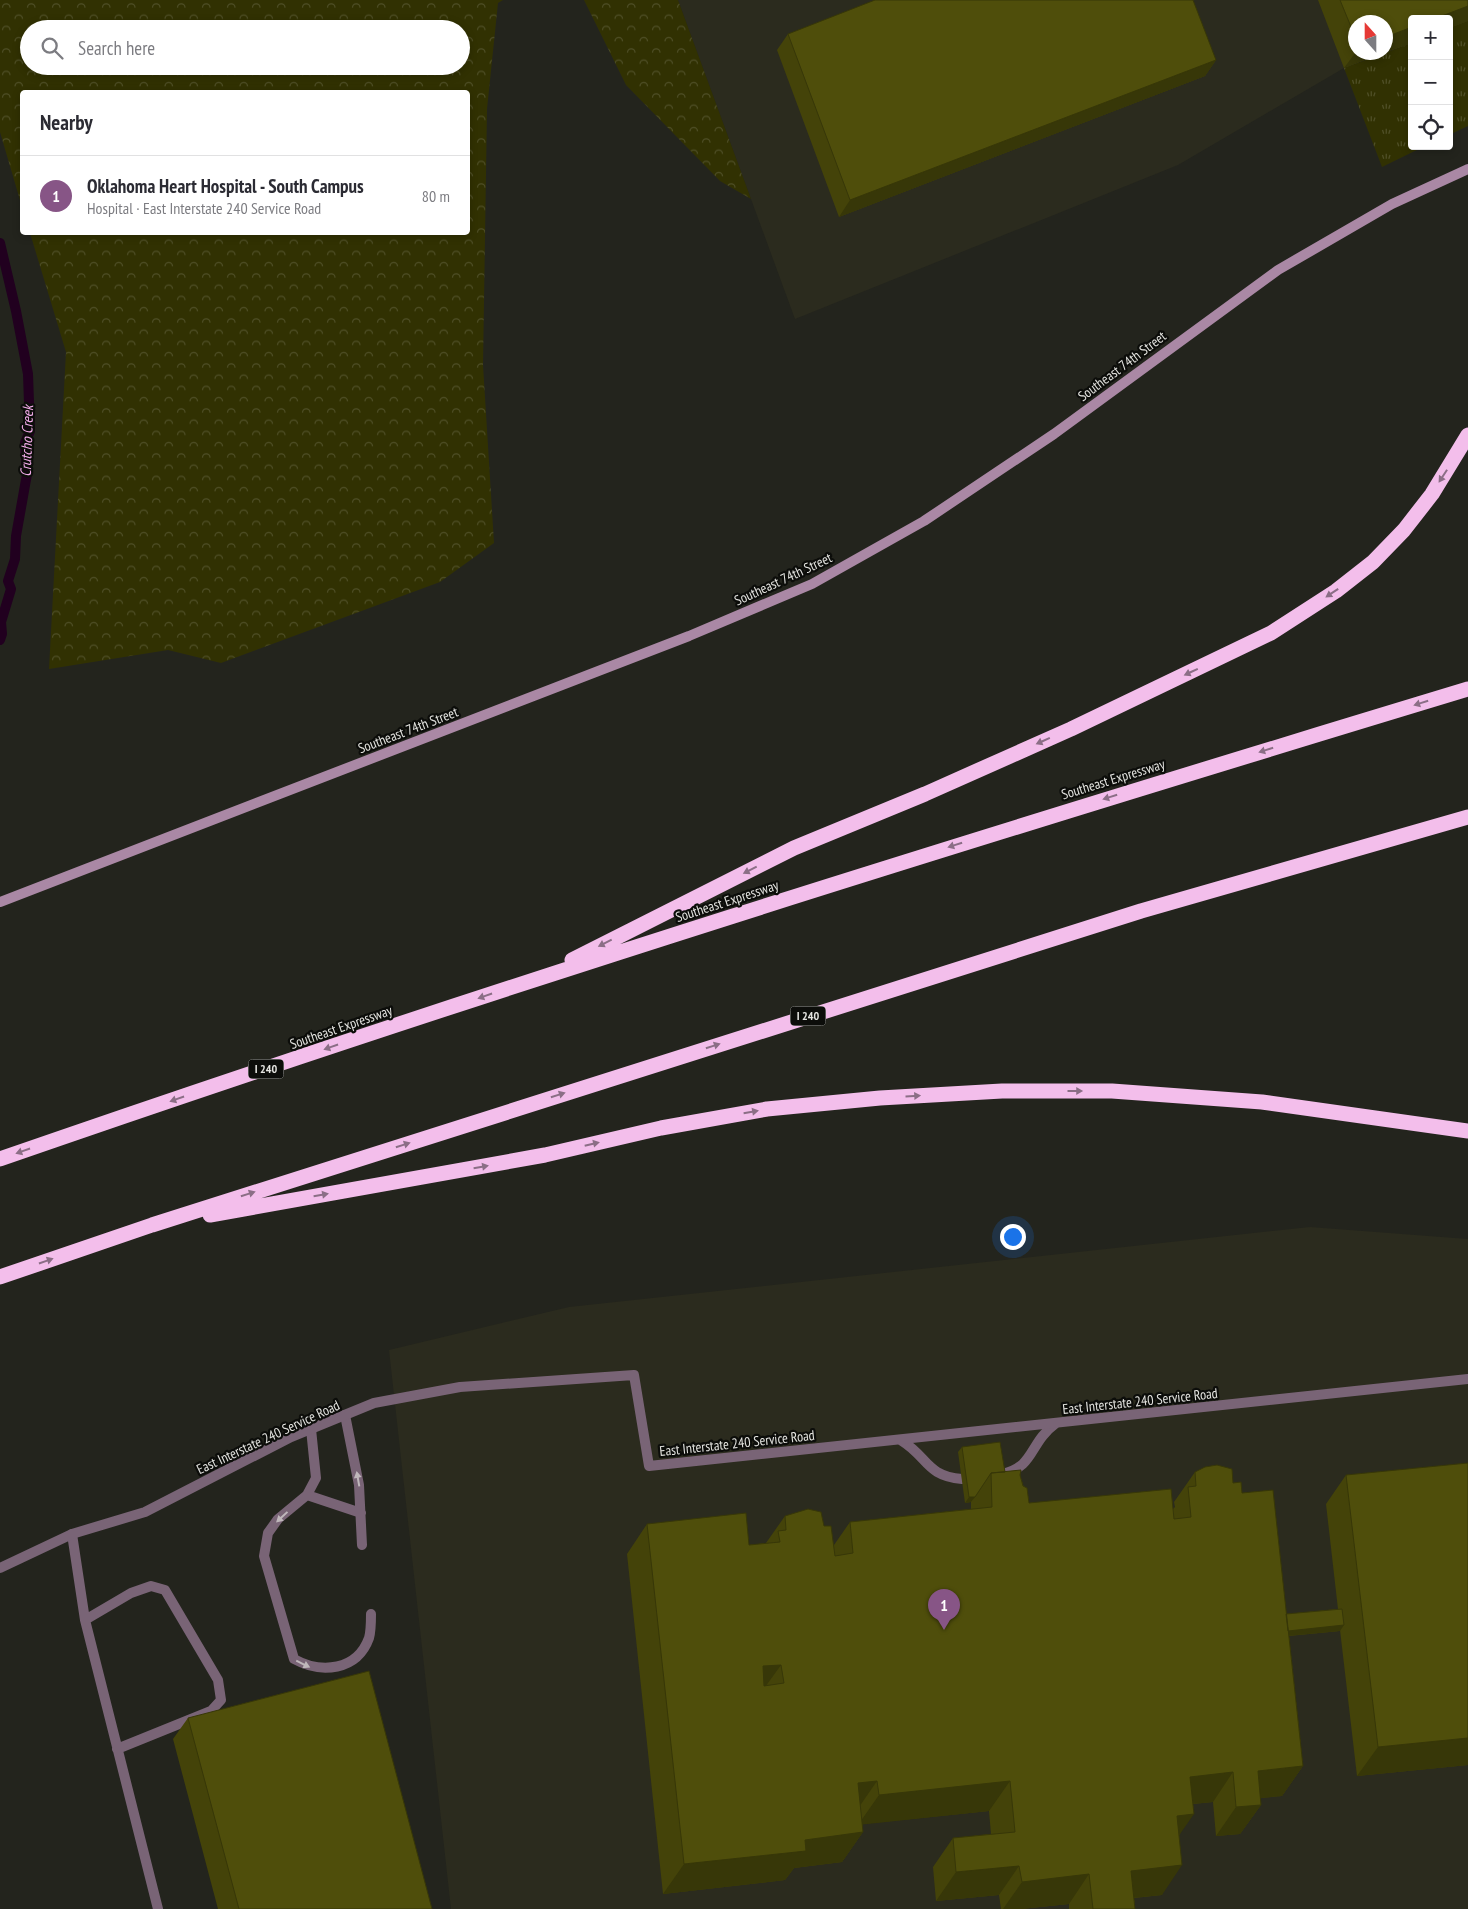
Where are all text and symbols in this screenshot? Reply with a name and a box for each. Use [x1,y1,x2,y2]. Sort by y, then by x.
north arrow [1348,15,1393,60]
map controls [1408,15,1453,150]
button: + [1408,15,1453,60]
search box [20,20,470,75]
icon: search [38,34,66,62]
text: Search here [78,36,155,60]
button: − [1408,60,1453,105]
button: locate [1408,105,1453,150]
text: Nearby [40,109,93,136]
text: Oklahoma Heart Hospital - South Campus [87,174,364,198]
text: 1 [52,186,60,206]
text: 80 m [422,186,450,206]
text: Hospital · East Interstate 240 Service Road [87,198,321,218]
street label: Southeast 74th Street [1074,327,1170,405]
water label: Crutcho Creek [16,403,37,477]
one-way arrow [1438,470,1448,483]
street label: Southeast 74th Street [731,548,835,609]
one-way arrow [1325,588,1339,598]
one-way arrow [1184,669,1198,677]
one-way arrow [1414,699,1429,707]
street label: Southeast 74th Street [355,703,461,757]
one-way arrow [1036,737,1050,745]
one-way arrow [1258,747,1273,754]
street label: Southeast Expressway [1059,755,1168,803]
one-way arrow [1103,794,1118,802]
one-way arrow [947,842,962,850]
one-way arrow [743,866,757,874]
street label: Southeast Expressway [673,876,781,926]
one-way arrow [598,939,612,947]
one-way arrow [477,992,492,1000]
street label: Southeast Expressway [287,1001,395,1053]
road number: I 240 [790,1006,826,1026]
one-way arrow [706,1042,721,1050]
one-way arrow [323,1043,338,1051]
road number: I 240 [248,1060,284,1078]
one-way arrow [1068,1087,1084,1095]
one-way arrow [551,1091,566,1099]
one-way arrow [905,1092,921,1100]
one-way arrow [169,1095,184,1103]
one-way arrow [744,1108,760,1116]
one-way arrow [396,1140,411,1148]
one-way arrow [585,1140,600,1148]
one-way arrow [15,1147,30,1155]
one-way arrow [473,1162,489,1170]
one-way arrow [241,1190,256,1198]
one-way arrow [313,1191,329,1199]
your location [1000,1224,1026,1250]
one-way arrow [39,1257,54,1265]
street label: East Interstate 240 Service Road [1062,1384,1218,1418]
street label: East Interstate 240 Service Road [194,1396,342,1478]
street label: East Interstate 240 Service Road [659,1426,815,1460]
one-way arrow [353,1471,361,1487]
one-way arrow [276,1511,288,1523]
pin: 1 [928,1589,960,1630]
one-way arrow [296,1660,310,1668]

